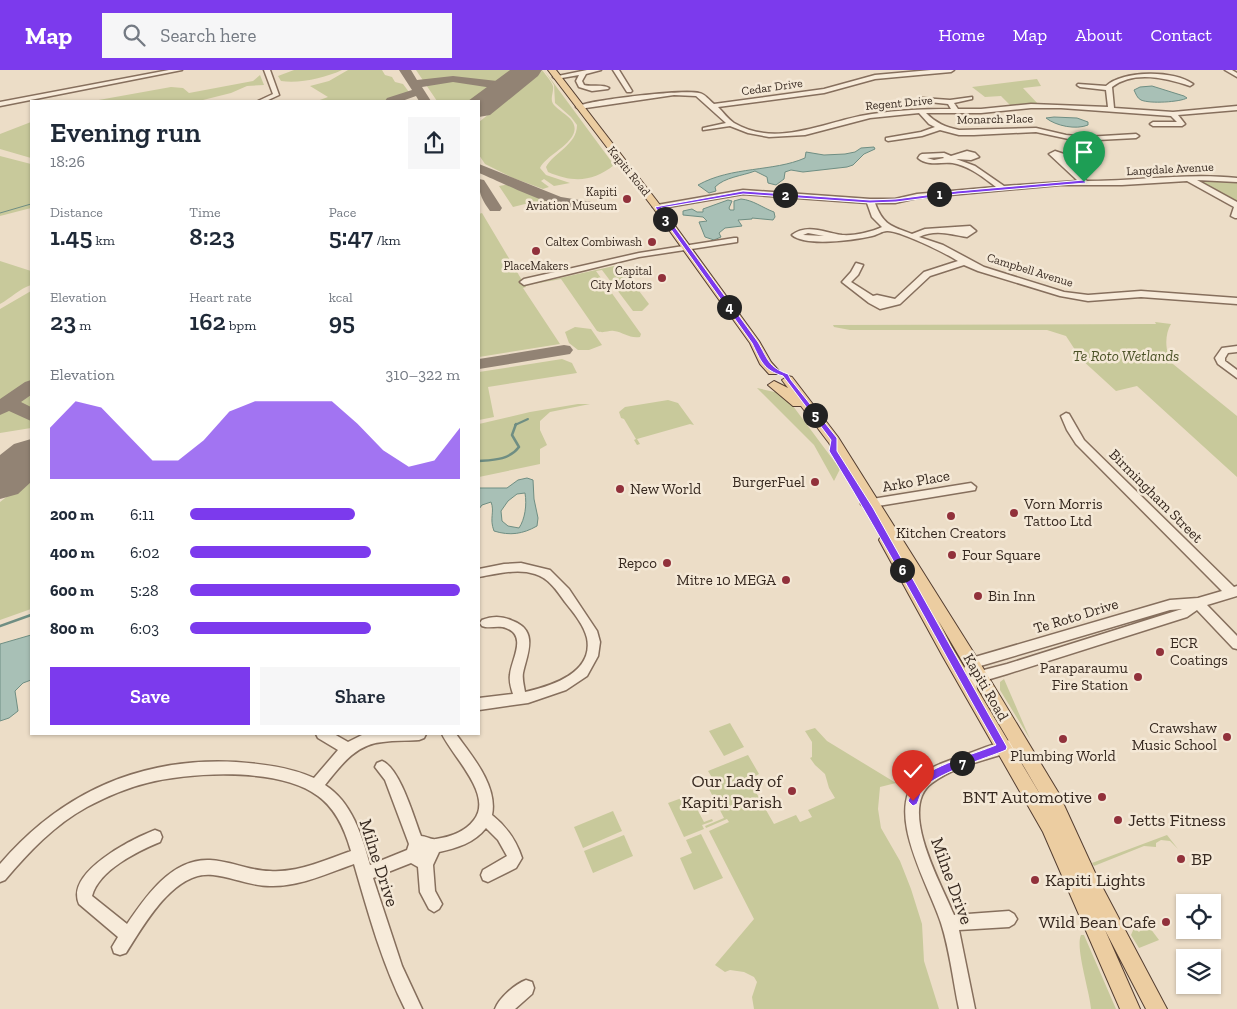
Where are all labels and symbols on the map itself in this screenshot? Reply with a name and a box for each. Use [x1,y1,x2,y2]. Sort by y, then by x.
street label: Cedar Drive [741,76,804,98]
street label: Regent Drive [865,93,934,113]
street label: Monarch Place [957,111,1034,127]
pin [1063,131,1105,182]
street label: Kapiti Road [605,143,654,199]
street label: Langdale Avenue [1126,160,1214,178]
pin: 2 [772,182,798,208]
pin: 1 [926,182,952,206]
place label: Kapiti Aviation Museum [526,185,618,213]
marker: Kapiti Aviation Museum [621,193,633,205]
pin: 3 [652,206,678,232]
place label: Caltex Combiwash [546,235,642,249]
marker: Caltex Combiwash [646,236,658,248]
marker: PlaceMakers [530,245,542,257]
street label: Campbell Avenue [985,250,1075,290]
place label: PlaceMakers [503,259,569,273]
place label: Capital City Motors [590,264,652,292]
marker: Capital City Motors [656,272,668,284]
pin: 4 [716,294,742,320]
park label: Te Roto Wetlands [1073,347,1179,365]
pin: 5 [802,402,828,428]
street label: Birmingham Street [1105,445,1207,547]
street label: Arko Place [881,466,951,496]
place label: BurgerFuel [732,473,805,491]
marker: BurgerFuel [809,476,821,488]
place label: New World [630,480,702,498]
marker: New World [614,483,626,495]
place label: Vorn Morris Tattoo Ltd [1023,495,1103,530]
marker: Vorn Morris Tattoo Ltd [1008,507,1020,519]
marker: Kitchen Creators [945,510,957,522]
place label: Kitchen Creators [896,524,1006,542]
place label: Four Square [962,546,1041,564]
marker: Four Square [946,549,958,561]
place label: Repco [618,554,657,572]
marker: Repco [661,557,673,569]
pin: 6 [890,558,914,582]
place label: Mitre 10 MEGA [676,571,776,589]
marker: Mitre 10 MEGA [780,574,792,586]
place label: Bin Inn [988,587,1036,605]
marker: Bin Inn [972,590,984,602]
street label: Te Roto Drive [1032,595,1120,637]
place label: ECR Coatings [1170,634,1228,669]
marker: ECR Coatings [1154,646,1166,658]
street label: Kapiti Road [960,650,1013,725]
place label: Paraparaumu Fire Station [1040,659,1129,694]
marker: Paraparaumu Fire Station [1132,671,1144,683]
place label: Crawshaw Music School [1132,719,1218,754]
marker: Crawshaw Music School [1221,731,1233,743]
marker: Plumbing World [1057,733,1069,745]
place label: Plumbing World [1010,747,1116,765]
pin [892,750,934,801]
pin: 7 [950,750,974,776]
place label: Our Lady of Kapiti Parish [682,770,783,813]
marker: Our Lady of Kapiti Parish [786,785,798,797]
place label: BNT Automotive [963,786,1092,808]
marker: BNT Automotive [1096,791,1108,803]
place label: Jetts Fitness [1128,809,1226,831]
marker: Jetts Fitness [1112,814,1124,826]
street label: Milne Drive [354,816,404,910]
street label: Milne Drive [926,835,978,927]
place label: BP [1191,848,1212,870]
marker: BP [1175,853,1187,865]
place label: Kapiti Lights [1045,869,1145,891]
marker: Kapiti Lights [1029,874,1041,886]
place label: Wild Bean Cafe [1039,911,1156,933]
marker: Wild Bean Cafe [1160,916,1172,928]

